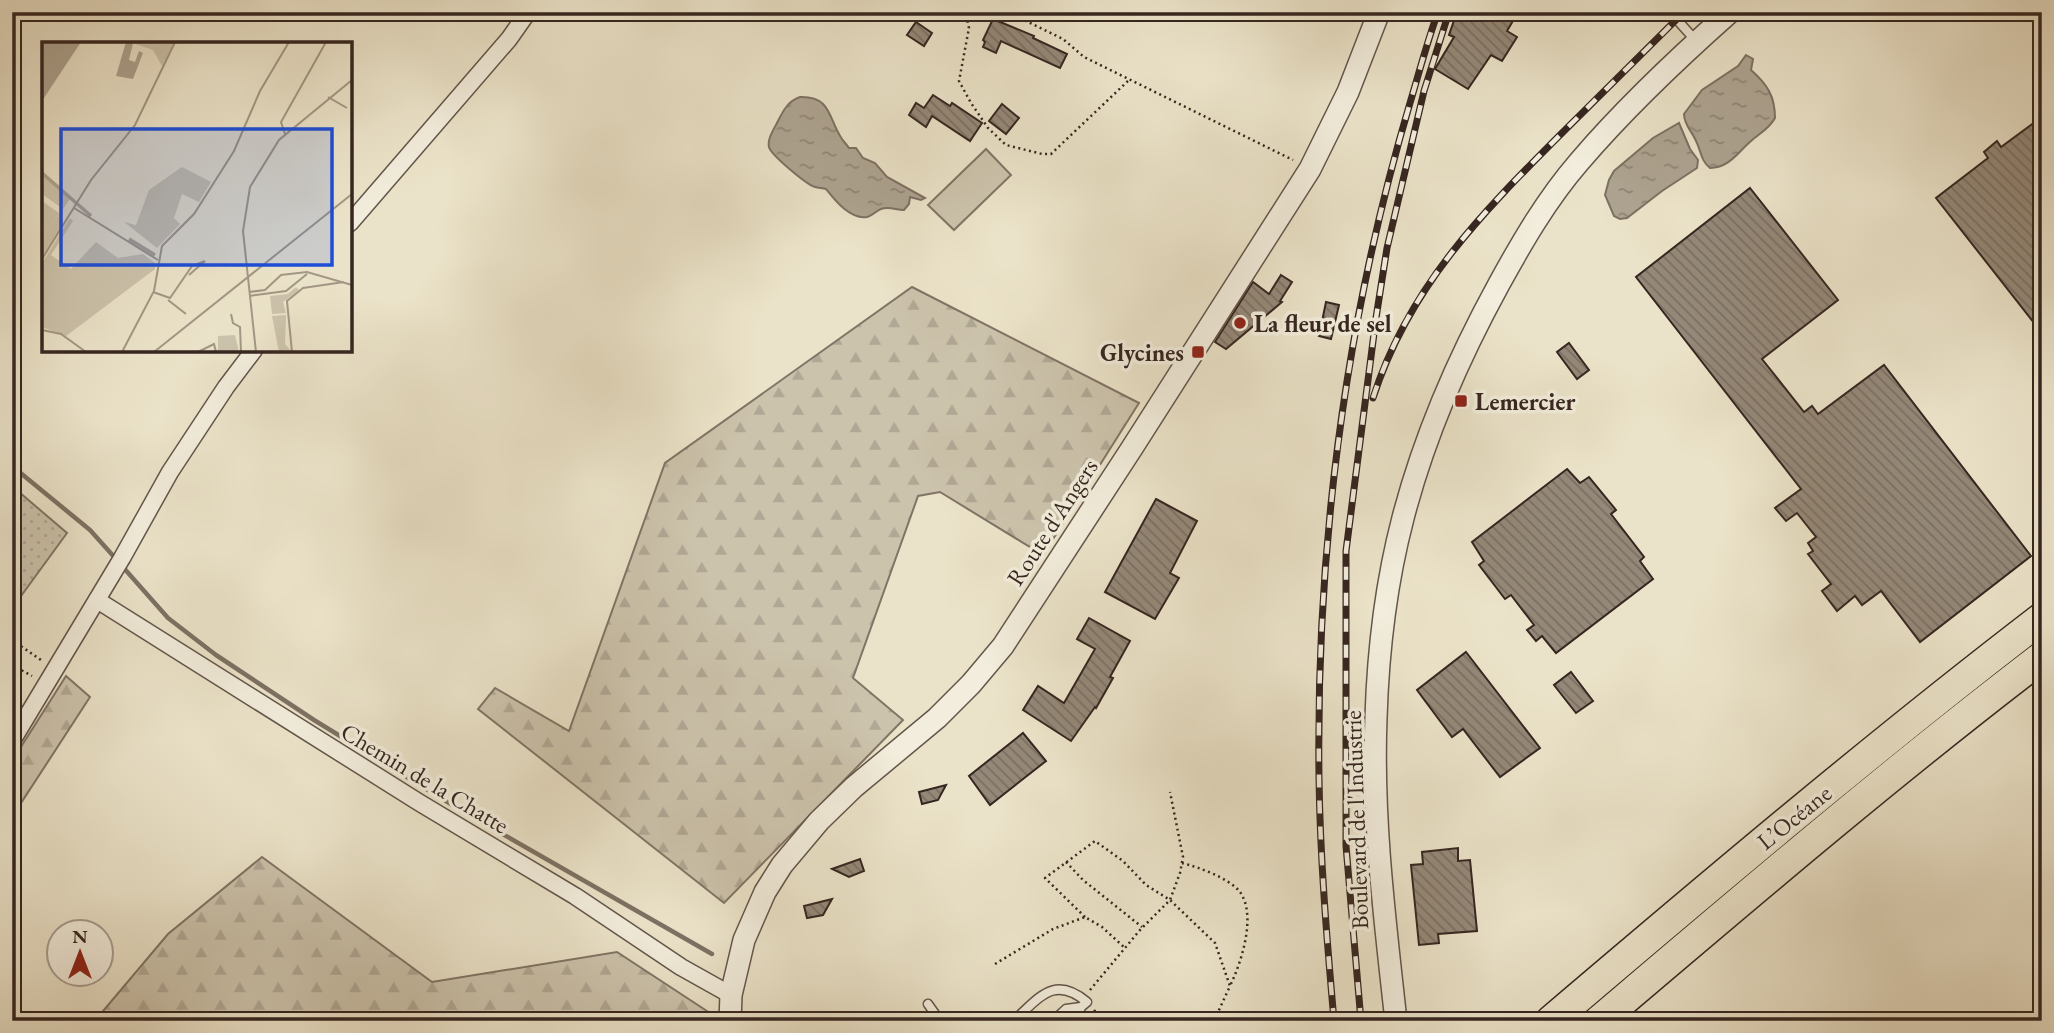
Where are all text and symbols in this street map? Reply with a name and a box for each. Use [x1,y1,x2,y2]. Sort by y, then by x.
inset map [42,42,352,352]
place label: La fleur de sel [1254,308,1392,339]
marker: La fleur de sel [1232,315,1248,331]
place label: Glycines [1100,337,1184,369]
marker: Glycines [1190,344,1206,360]
place label: Lemercier [1475,386,1575,417]
marker: Lemercier [1453,393,1469,409]
street label: Route d'Angers [999,453,1105,591]
street label: Boulevard de l'Industrie [1337,710,1375,930]
street label: Chemin de la Chatte [335,716,515,840]
street label: L’Océane [1750,778,1838,856]
north arrow [46,918,116,988]
text: N [72,924,88,949]

